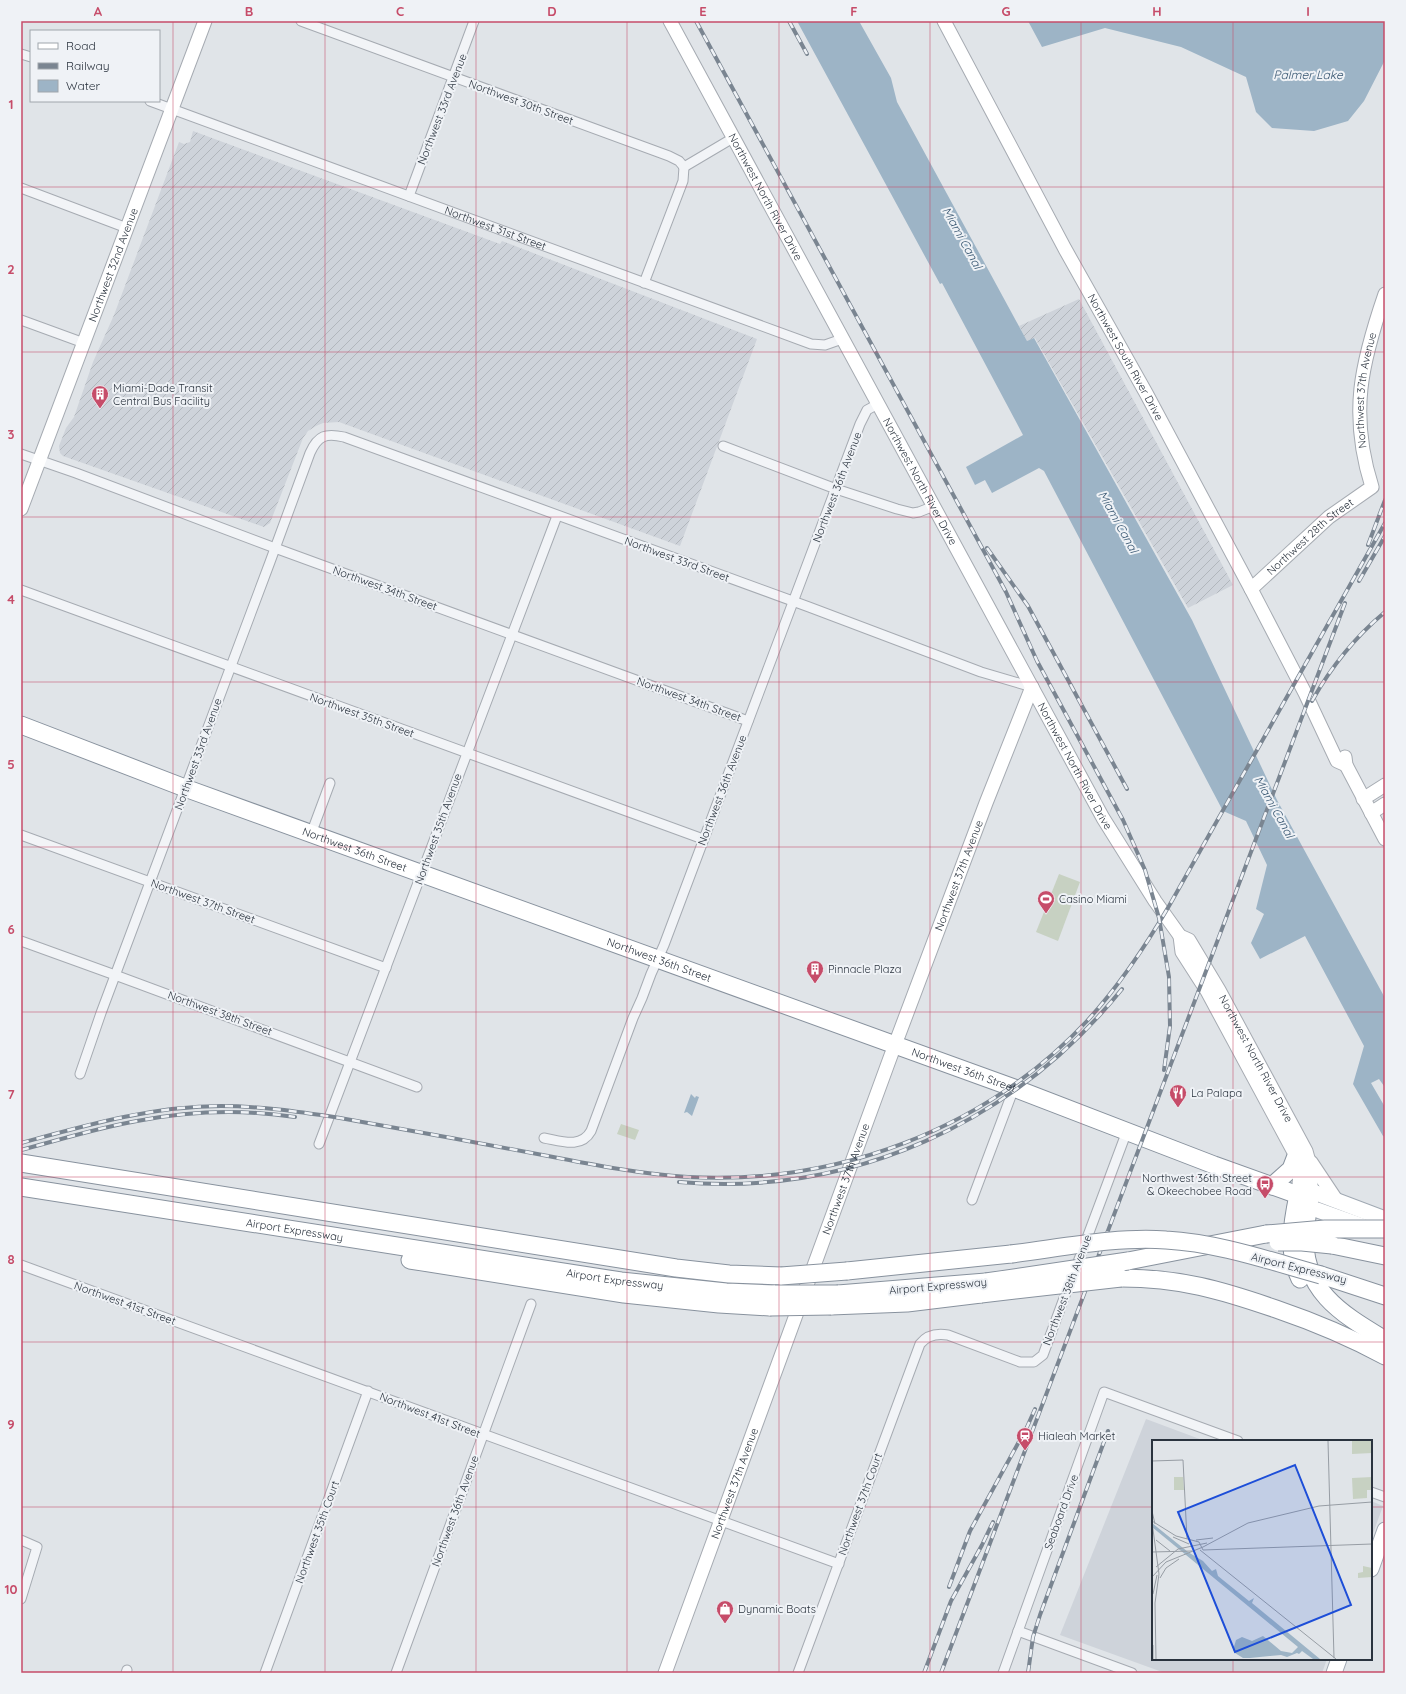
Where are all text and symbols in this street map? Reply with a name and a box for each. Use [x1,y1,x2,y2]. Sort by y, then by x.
text: A [94,3,103,19]
text: B [245,3,253,19]
text: C [396,3,404,19]
text: D [547,3,557,19]
text: E [699,3,707,19]
text: F [850,3,858,19]
text: G [1001,3,1011,19]
text: H [1152,3,1162,19]
text: I [1306,3,1310,19]
legend [30,30,160,102]
text: Road [66,38,96,53]
street label: Northwest 33rd Avenue [414,51,470,167]
text: Railway [66,58,110,73]
water label: Palmer Lake [1273,67,1344,82]
street label: Northwest 30th Street [467,77,576,128]
text: Water [66,78,101,93]
text: 1 [8,96,14,112]
street label: Northwest North River Drive [725,131,806,263]
street label: Northwest 31st Street [443,203,548,253]
water label: Miami Canal [939,204,986,272]
street label: Northwest 32nd Avenue [85,206,141,324]
text: 2 [7,261,15,277]
street label: Northwest South River Drive [1085,291,1166,423]
street label: Northwest 37th Avenue [1353,331,1379,449]
place label: Miami-Dade Transit Central Bus Facility [113,381,213,408]
building icon: Miami-Dade Transit Central Bus Facility [90,384,110,409]
street label: Northwest North River Drive [880,415,960,547]
text: 3 [8,426,15,442]
street label: Northwest 36th Avenue [809,430,865,544]
water label: Miami Canal [1095,488,1142,556]
street label: Northwest 28th Street [1264,495,1356,578]
street label: Northwest 33rd Street [623,534,732,585]
street label: Northwest 34th Street [331,563,439,613]
text: 4 [7,591,15,607]
street label: Northwest 34th Street [635,674,743,724]
street label: Northwest 35th Street [308,690,416,740]
street label: Northwest 33rd Avenue [171,696,225,812]
street label: Northwest North River Drive [1035,700,1115,832]
street label: Northwest 36th Avenue [694,733,750,847]
text: 5 [7,756,15,772]
street label: Northwest 35th Avenue [411,771,465,887]
water label: Miami Canal [1251,773,1298,841]
street label: Northwest 37th Avenue [932,818,986,933]
street label: Northwest 36th Street [300,824,409,875]
street label: Northwest 37th Street [149,876,257,926]
sports icon: Casino Miami [1036,889,1056,914]
place label: Casino Miami [1059,892,1127,906]
text: 6 [7,921,15,937]
street label: Northwest 36th Street [605,934,714,985]
building icon: Pinnacle Plaza [805,959,825,984]
place label: Pinnacle Plaza [828,962,901,976]
street label: Northwest 38th Street [166,988,274,1038]
street label: Northwest North River Drive [1216,992,1296,1125]
street label: Northwest 36th Street [910,1045,1018,1095]
restaurant icon: La Palapa [1168,1083,1188,1108]
text: 7 [7,1086,15,1102]
place label: La Palapa [1191,1086,1242,1100]
street label: Northwest 37th Avenue [819,1121,872,1237]
place label: Northwest 36th Street & Okeechobee Road [1142,1171,1252,1198]
bus stop icon: Northwest 36th Street & Okeechobee Road [1255,1174,1275,1199]
street label: Airport Expressway [245,1215,344,1244]
street label: Northwest 38th Avenue [1039,1233,1095,1347]
street label: Airport Expressway [1250,1249,1348,1287]
text: 8 [7,1251,15,1267]
street label: Airport Expressway [565,1266,664,1292]
street label: Airport Expressway [889,1275,987,1297]
street label: Northwest 41st Street [72,1278,178,1328]
street label: Northwest 41st Street [378,1389,483,1441]
text: 9 [7,1416,15,1432]
street label: Northwest 37th Avenue [708,1426,761,1541]
station icon: Hialeah Market [1015,1426,1035,1451]
place label: Hialeah Market [1038,1429,1115,1443]
inset map [1152,1440,1372,1660]
street label: Northwest 37th Court [835,1451,885,1557]
street label: Northwest 36th Avenue [428,1453,482,1569]
street label: Seaboard Drive [1041,1472,1081,1552]
street label: Northwest 35th Court [292,1479,342,1585]
text: 10 [4,1581,18,1597]
shop icon: Dynamic Boats [715,1599,735,1624]
place label: Dynamic Boats [738,1602,816,1616]

